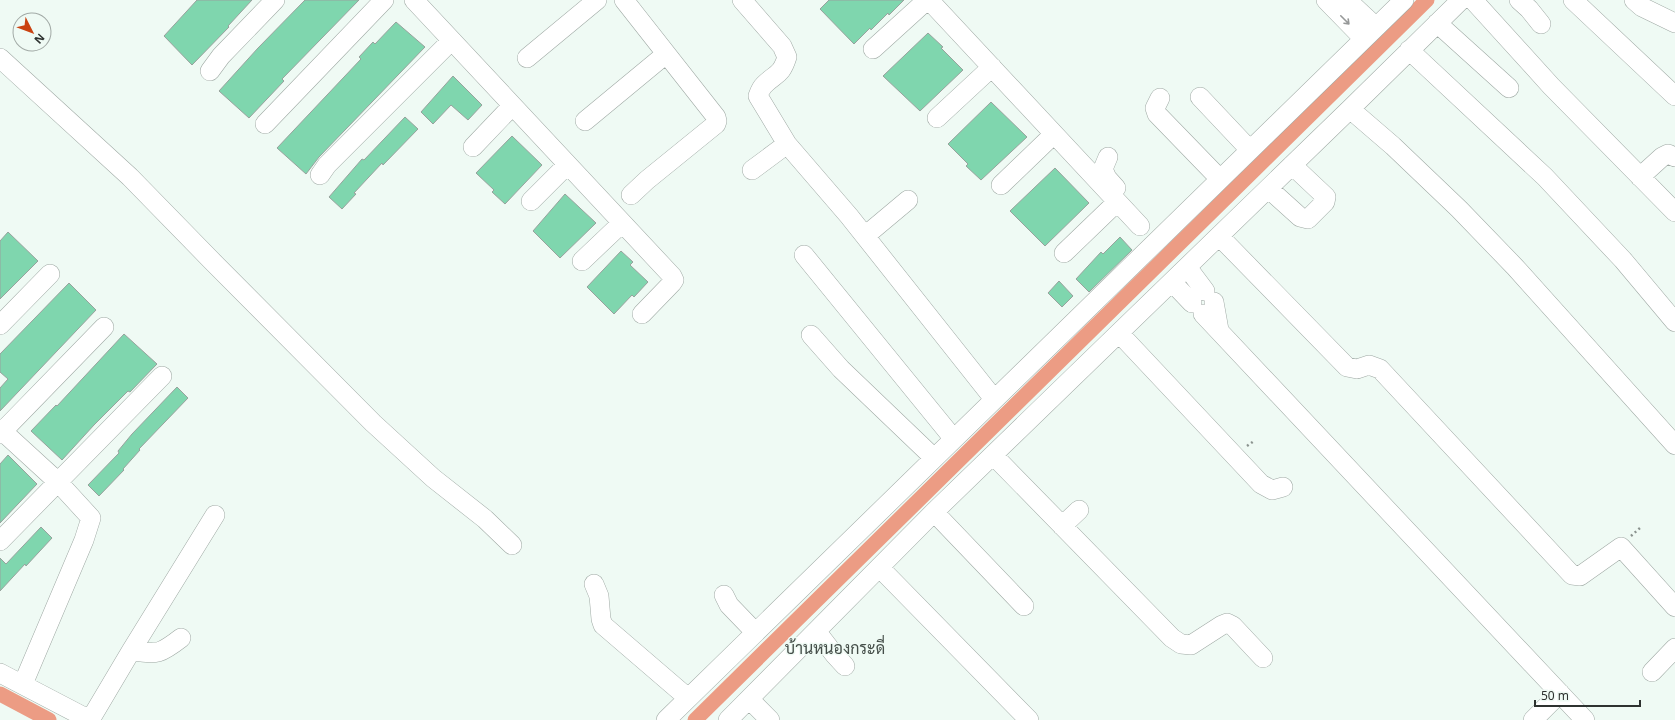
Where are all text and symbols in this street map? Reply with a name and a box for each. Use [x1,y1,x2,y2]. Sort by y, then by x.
north arrow [12,12,52,52]
one-way arrow [1340,15,1350,24]
text: N [31,31,48,47]
district label: บ้านหนองกระดี่ [785,634,885,659]
scale bar [1535,682,1640,708]
text: 50 m [1541,687,1569,704]

